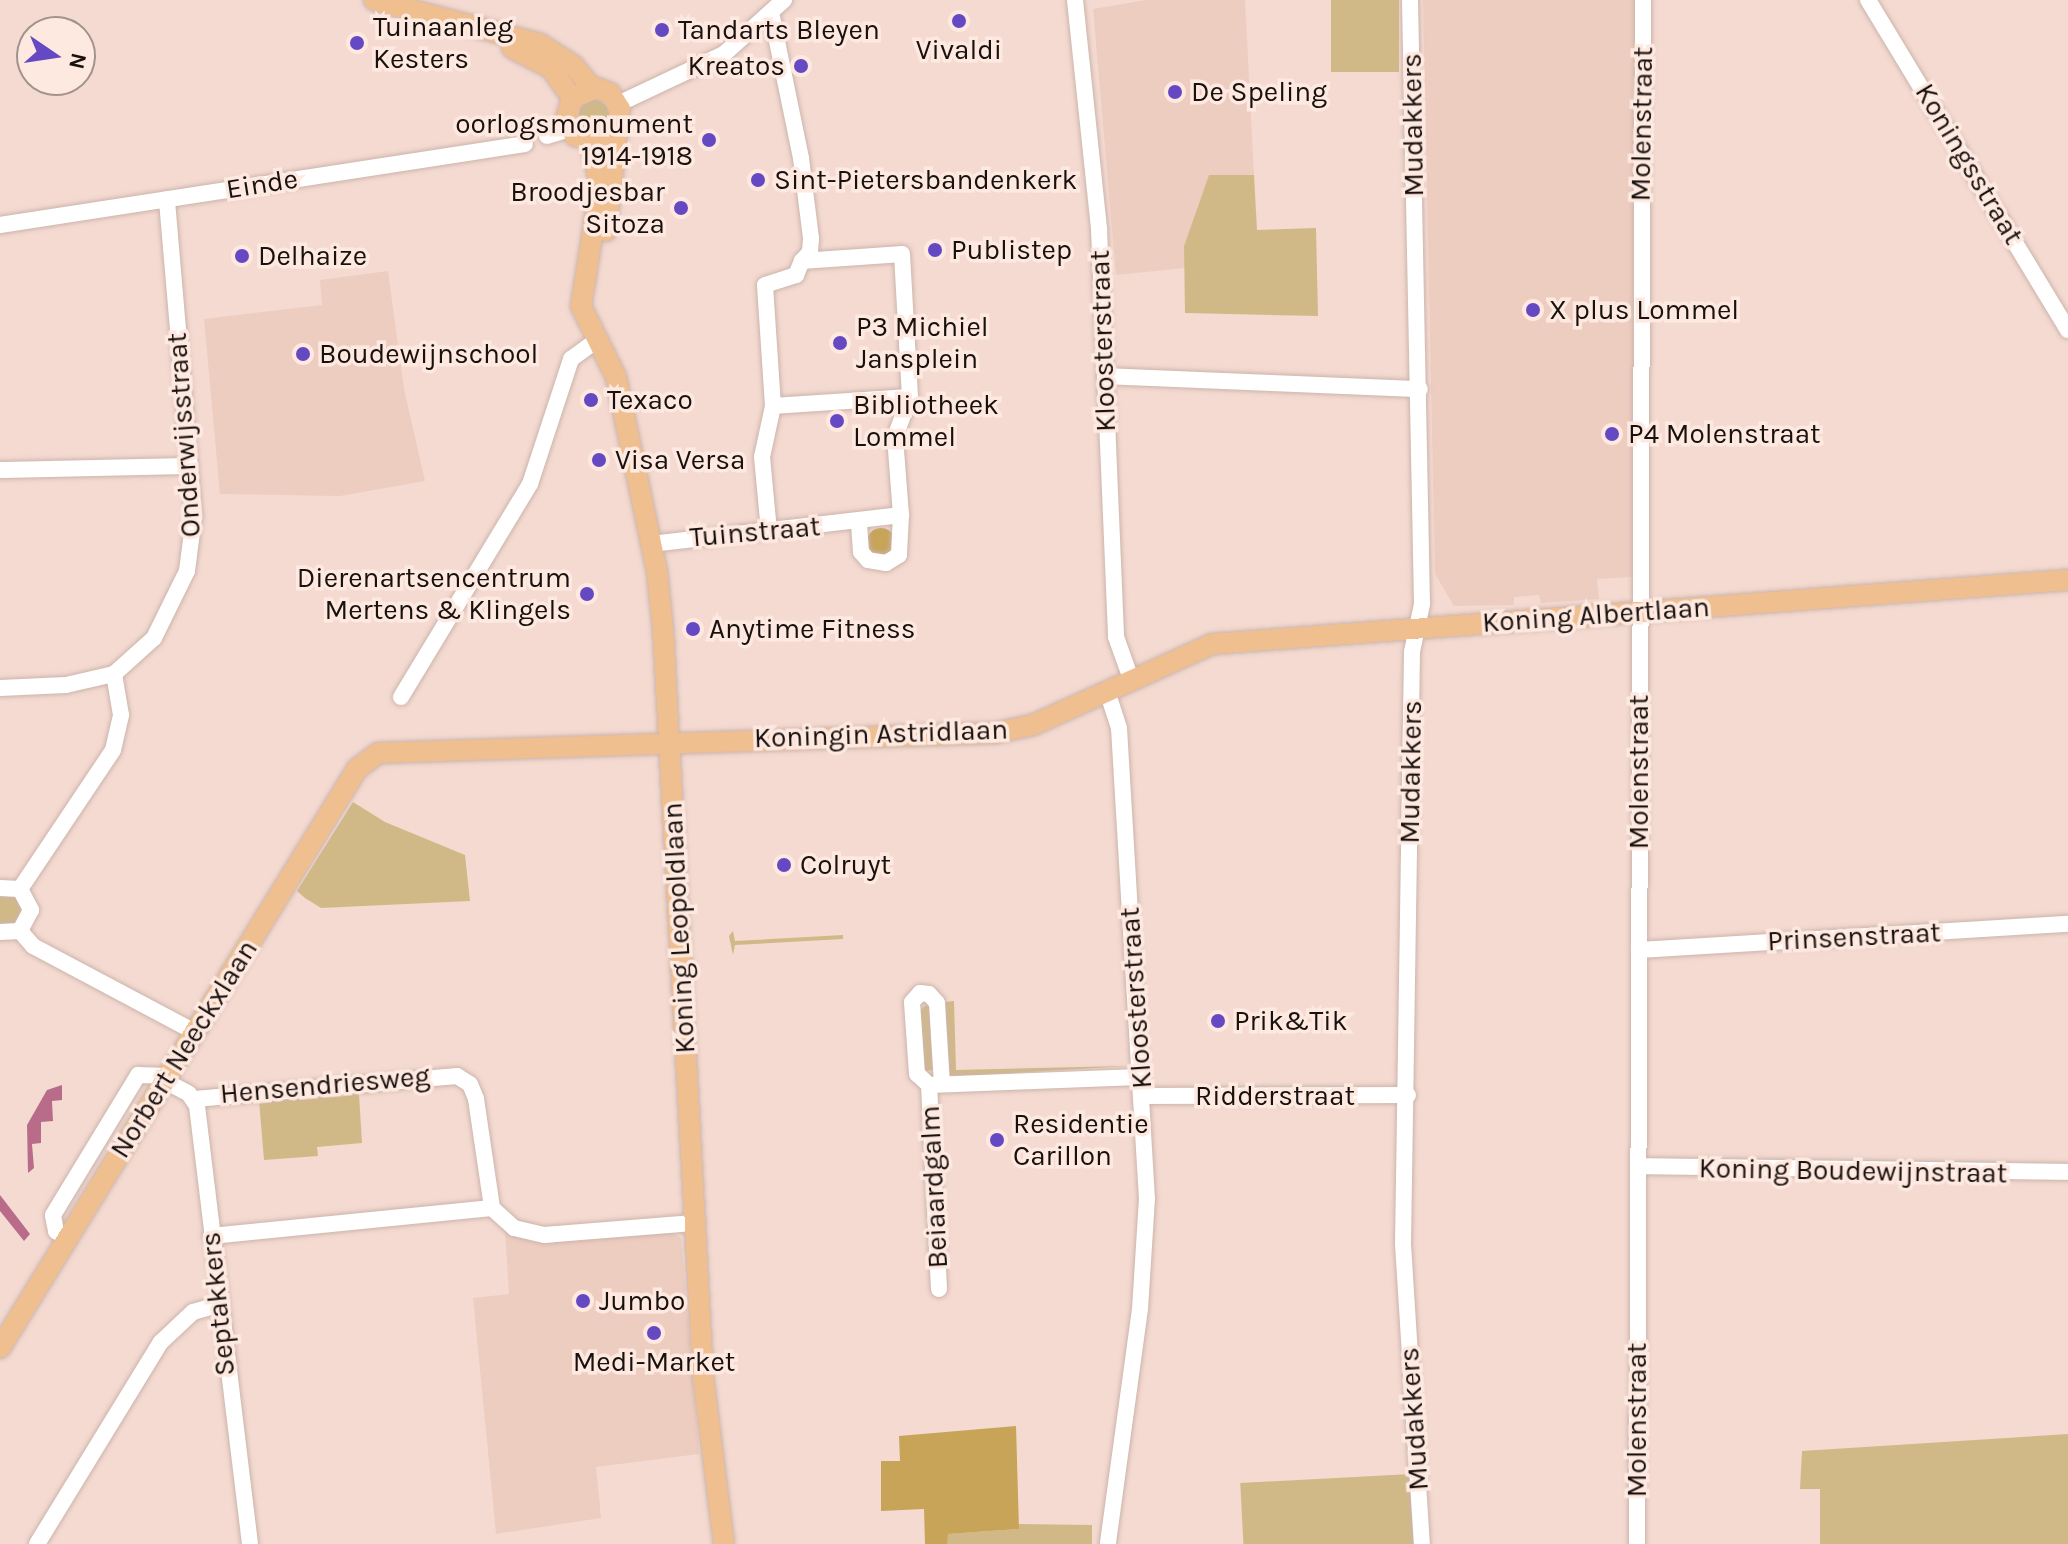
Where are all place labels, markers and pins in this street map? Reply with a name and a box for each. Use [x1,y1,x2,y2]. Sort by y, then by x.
place label: Tuinaanleg Kesters [373,10,513,76]
marker: Vivaldi [950,12,968,30]
place label: Tandarts Bleyen [678,13,880,47]
marker: Tandarts Bleyen [653,21,671,39]
place label: Vivaldi [916,33,1002,67]
marker: Tuinaanleg Kesters [348,34,366,52]
place label: Kreatos [688,49,785,83]
marker: Kreatos [792,57,810,75]
place label: De Speling [1191,75,1327,109]
marker: De Speling [1166,83,1184,101]
place label: oorlogsmonument 1914-1918 [455,107,693,173]
marker: oorlogsmonument 1914-1918 [700,131,718,149]
place label: Sint-Pietersbandenkerk [774,163,1077,197]
marker: Sint-Pietersbandenkerk [749,171,767,189]
place label: Broodjesbar Sitoza [510,175,665,241]
marker: Broodjesbar Sitoza [672,199,690,217]
place label: Publistep [951,233,1072,267]
place label: Delhaize [258,239,367,273]
marker: Publistep [926,241,944,259]
marker: Delhaize [233,247,251,265]
place label: X plus Lommel [1549,293,1739,327]
marker: X plus Lommel [1524,301,1542,319]
place label: P3 Michiel Jansplein [856,310,989,376]
marker: P3 Michiel Jansplein [831,334,849,352]
place label: Boudewijnschool [319,337,538,371]
marker: Boudewijnschool [294,345,312,363]
place label: Texaco [607,383,693,417]
place label: Bibliotheek Lommel [853,388,999,454]
marker: Texaco [582,391,600,409]
marker: Bibliotheek Lommel [828,412,846,430]
place label: P4 Molenstraat [1628,417,1821,451]
marker: P4 Molenstraat [1603,425,1621,443]
place label: Visa Versa [615,443,745,477]
marker: Visa Versa [590,451,608,469]
place label: Dierenartsencentrum Mertens & Klingels [297,561,571,627]
marker: Dierenartsencentrum Mertens & Klingels [578,585,596,603]
place label: Anytime Fitness [709,612,915,646]
marker: Anytime Fitness [684,620,702,638]
place label: Colruyt [800,848,891,882]
marker: Colruyt [775,856,793,874]
place label: Prik&Tik [1234,1004,1347,1038]
marker: Prik&Tik [1209,1012,1227,1030]
place label: Residentie Carillon [1013,1107,1149,1173]
marker: Residentie Carillon [988,1131,1006,1149]
place label: Jumbo [599,1284,685,1318]
marker: Jumbo [574,1292,592,1310]
marker: Medi-Market [645,1324,663,1342]
place label: Medi-Market [573,1345,735,1379]

